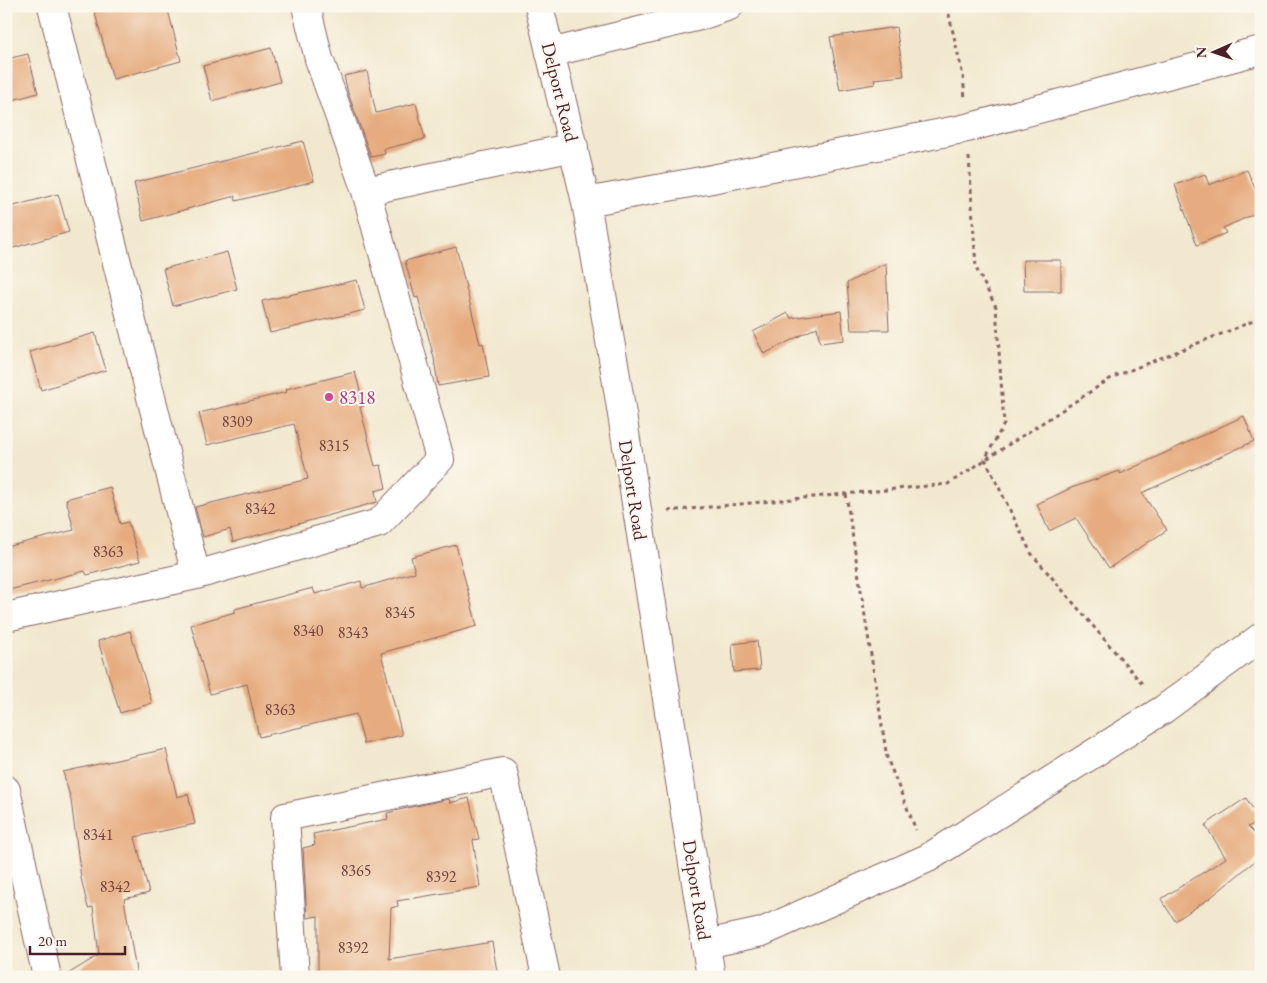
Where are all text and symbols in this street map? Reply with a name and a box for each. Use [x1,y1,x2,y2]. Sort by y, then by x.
north arrow [1190,28,1240,78]
street label: Delport Road [536,40,584,145]
text: N [1192,46,1210,58]
place label: 8318 [339,385,375,410]
marker: 8318 [323,391,335,403]
house number: 8309 [222,411,253,432]
house number: 8315 [319,435,349,456]
street label: Delport Road [613,438,653,542]
house number: 8342 [245,498,276,519]
house number: 8363 [93,541,124,562]
house number: 8345 [385,602,415,623]
house number: 8340 [293,620,324,641]
house number: 8343 [338,622,369,643]
house number: 8363 [265,699,296,720]
house number: 8341 [83,824,113,845]
street label: Delport Road [677,838,717,942]
house number: 8365 [341,860,371,881]
house number: 8392 [426,866,457,887]
house number: 8342 [100,876,131,897]
scale bar [30,923,125,955]
text: 20 m [38,931,67,950]
house number: 8392 [338,937,369,958]

